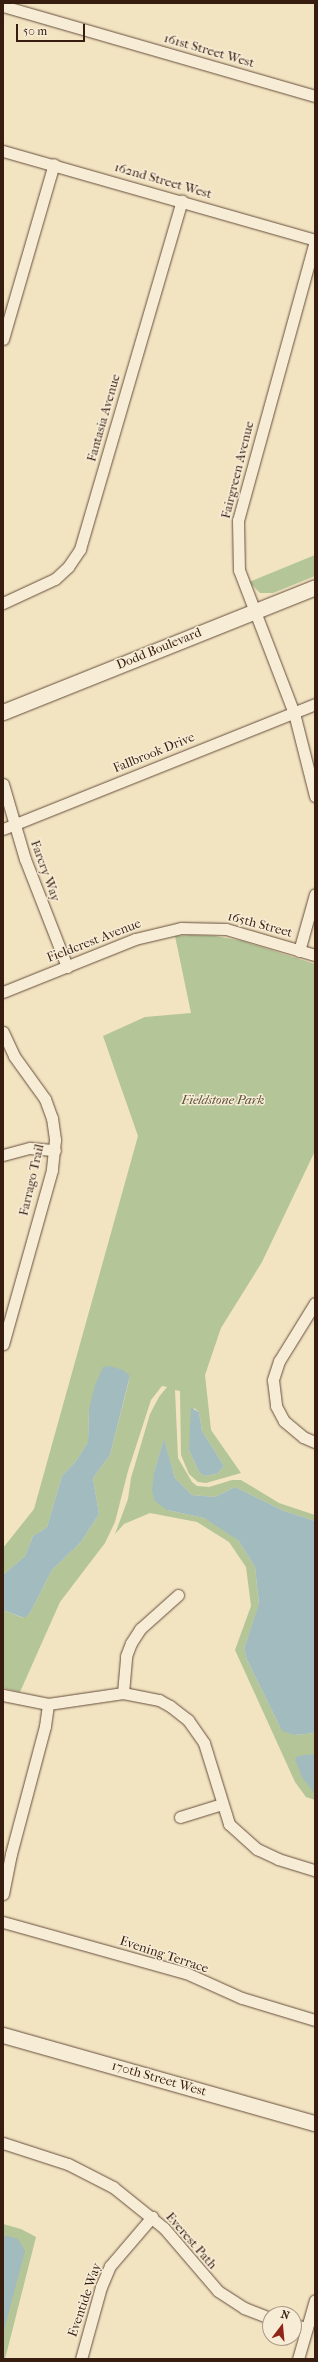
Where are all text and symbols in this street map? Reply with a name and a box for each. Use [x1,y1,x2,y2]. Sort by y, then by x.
scale bar [18,16,87,42]
text: 50 m [23,24,47,38]
street label: 161st Street West [162,31,256,71]
street label: 162nd Street West [113,160,213,202]
street label: Fantasia Avenue [84,372,124,464]
street label: Fairgreen Avenue [218,420,258,520]
street label: Dodd Boulevard [114,625,204,673]
street label: Fallbrook Drive [111,730,197,776]
street label: Farcry Way [27,838,63,904]
street label: 165th Street [226,909,294,941]
street label: Fieldcrest Avenue [45,916,143,966]
park label: Fieldstone Park [182,1092,264,1108]
street label: Farrago Trail [16,1143,48,1217]
street label: Evening Terrace [118,1933,210,1977]
street label: 170th Street West [110,2058,208,2100]
street label: Everest Path [162,2209,220,2273]
street label: Eventide Way [65,2261,105,2339]
north arrow [262,2306,302,2346]
text: N [279,2308,291,2322]

